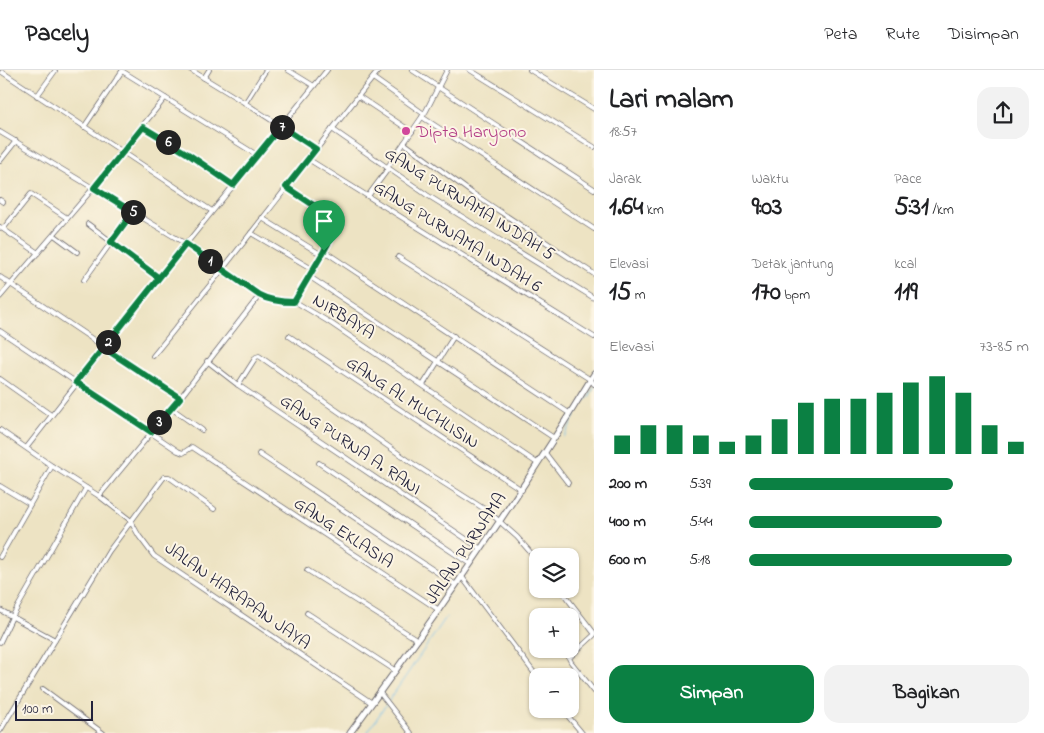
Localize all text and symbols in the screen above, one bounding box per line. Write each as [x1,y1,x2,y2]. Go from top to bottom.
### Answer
text: Pacely [25,17,89,52]
text: Peta [824,22,857,48]
text: Rute [885,22,920,48]
text: Disimpan [948,22,1019,48]
text: Lari malam [609,80,734,121]
button: share [977,87,1029,139]
pin: 7 [270,114,294,140]
text: 7 [280,117,285,138]
place label: Dipta Haryono [415,120,526,146]
text: 18:57 [609,120,637,144]
marker: Dipta Haryono [400,125,412,137]
pin: 6 [156,130,180,154]
text: 6 [165,132,172,153]
street label: GANG PURNAMA INDAH 5 [379,142,559,268]
text: Jarak [609,169,641,190]
text: Waktu [752,169,789,190]
text: Pace [894,169,922,190]
street label: GANG PURNAMA INDAH 6 [368,175,546,300]
text: 1.64 [609,190,643,226]
text: 9:03 [752,190,782,226]
text: 5:31 [894,190,929,226]
pin: 5 [120,200,146,224]
pin [303,200,345,251]
text: km [643,200,664,221]
text: /km [929,200,954,221]
text: 5 [129,202,138,223]
icon: arrive [310,207,338,235]
pin: 1 [198,248,222,274]
text: 1 [208,251,213,272]
text: Elevasi [609,254,649,275]
text: Detak jantung [752,254,833,275]
text: kcal [894,254,917,275]
text: 15 [609,275,631,311]
text: 170 [752,275,781,311]
text: 119 [894,275,918,311]
text: m [631,285,646,306]
text: bpm [781,285,810,306]
street label: NIRBAYA [307,288,379,347]
pin: 2 [96,330,120,354]
text: 2 [105,332,112,353]
text: Elevasi [609,335,654,359]
text: 73–85 m [980,335,1029,359]
street label: GANG AL MUCHLISIN [340,351,484,457]
street label: GANG PURNA A. RANI [274,389,426,503]
pin: 3 [146,410,172,434]
text: 3 [157,412,162,433]
text: 200 m [609,472,647,496]
text: 5:39 [689,472,711,496]
street label: JALAN PURNAMA [419,488,514,610]
street label: GANG EKLASIA [288,492,398,576]
text: 400 m [609,510,646,534]
text: 5:44 [689,510,713,534]
street label: JALAN HARAPAN JAYA [158,536,315,657]
map controls [529,548,579,718]
button: layers [529,548,579,598]
text: 600 m [609,548,646,572]
text: 5:18 [689,548,711,572]
button: + [529,608,579,658]
button: Simpan [609,665,814,723]
button: Bagikan [824,665,1029,723]
button: − [529,668,579,718]
scale bar [15,698,92,721]
text: 100 m [22,699,53,720]

